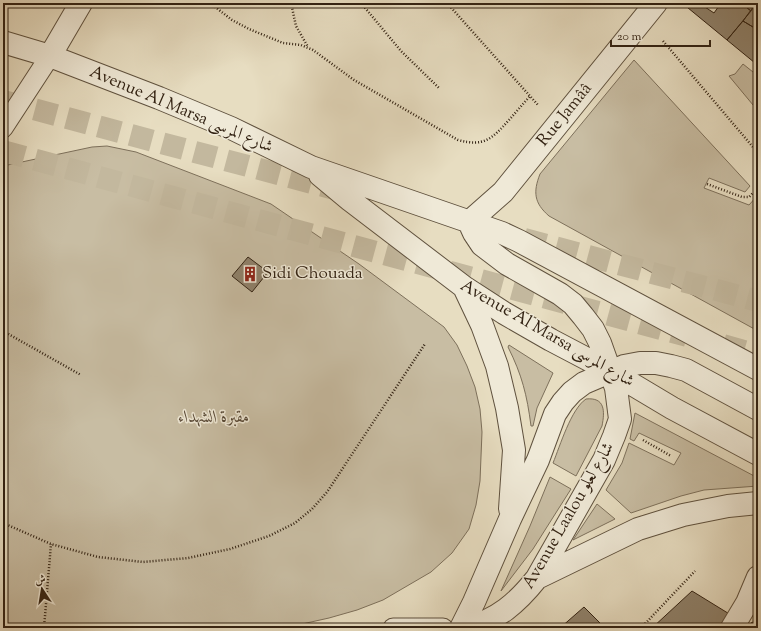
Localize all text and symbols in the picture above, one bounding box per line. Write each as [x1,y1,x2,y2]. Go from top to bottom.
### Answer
scale bar [611,22,710,48]
text: 20 m [617,28,642,46]
street label: Avenue Al Marsa شارع المرسى [86,60,276,160]
street label: Rue Jamââ [532,78,598,152]
place label: Sidi Chouada [262,262,363,286]
building icon: Sidi Chouada [241,265,259,283]
street label: Avenue Al Marsa شارع المرسى [456,274,638,394]
park label: مقبرة الشهداء [178,406,250,430]
street label: Avenue Laalou شارع لعلو [517,438,621,594]
north arrow [22,569,62,609]
text: ش [33,571,47,589]

